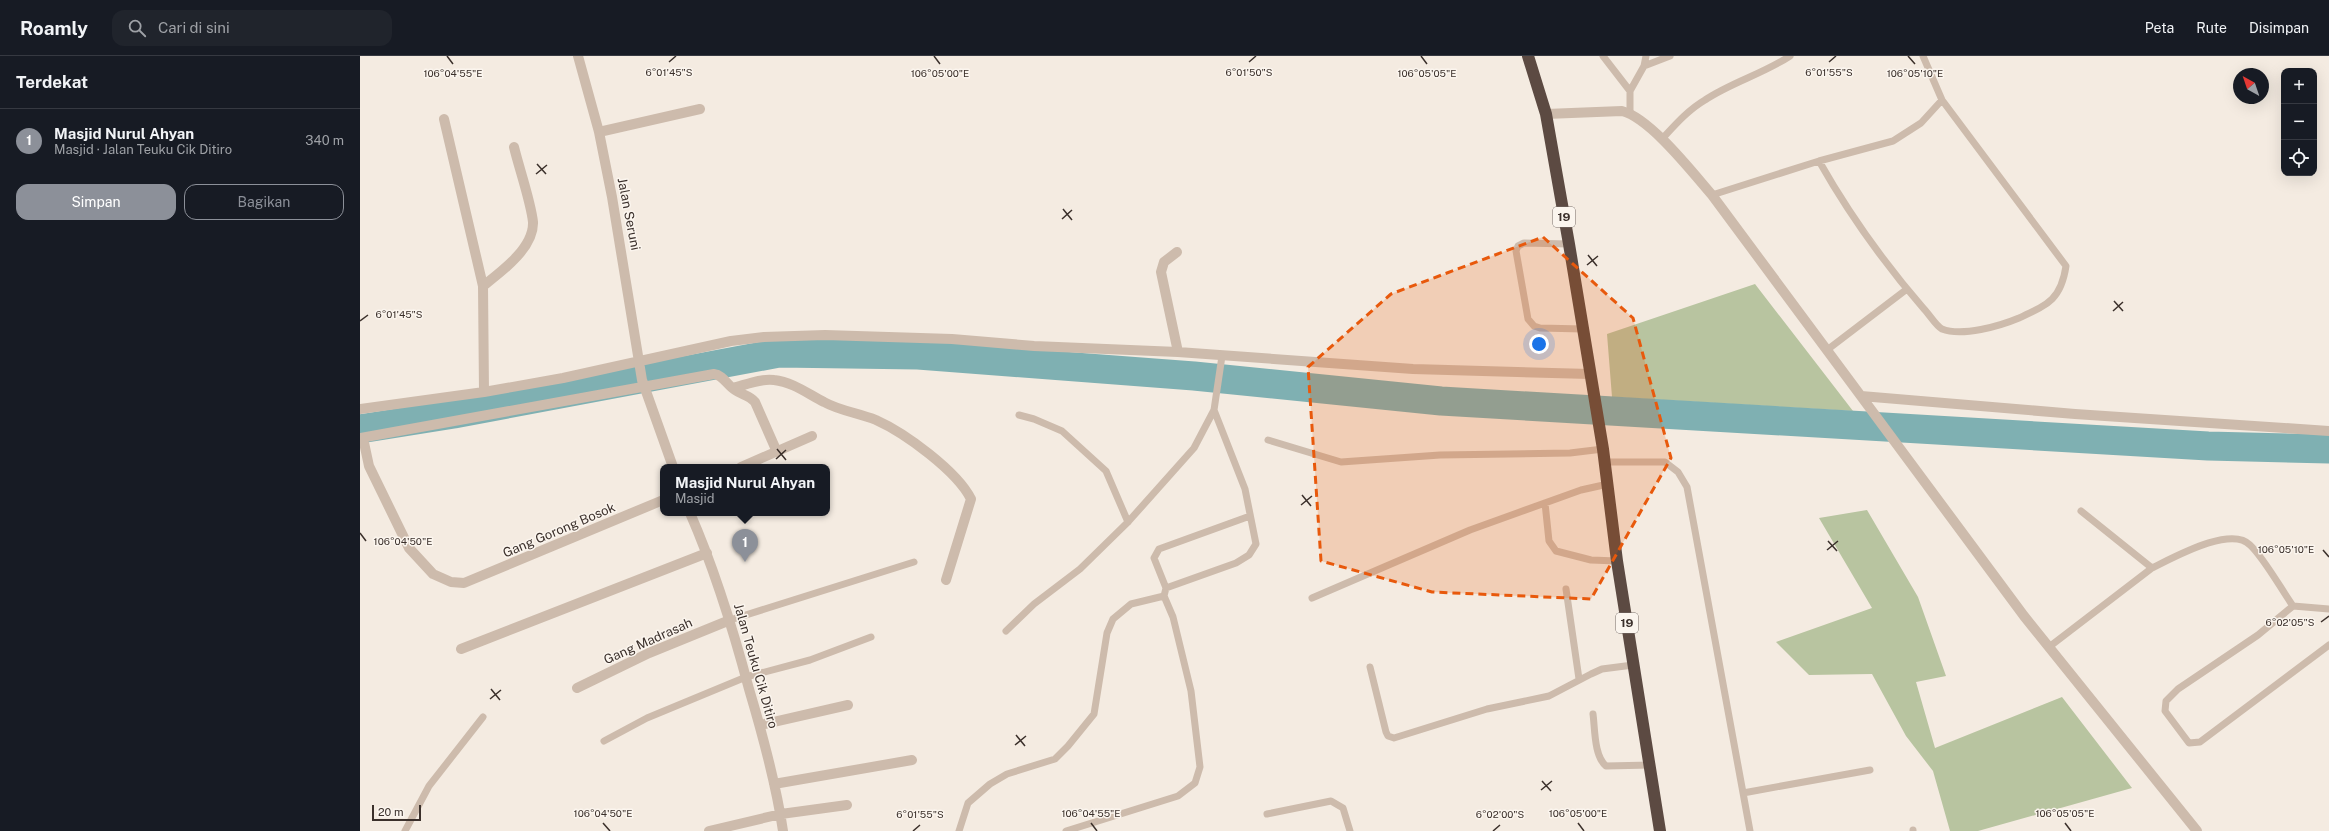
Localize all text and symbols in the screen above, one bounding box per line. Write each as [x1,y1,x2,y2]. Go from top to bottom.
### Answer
search box [112,10,392,46]
text: Roamly [20,17,88,39]
icon: search [126,17,148,39]
text: Cari di sini [158,19,230,36]
text: Peta [2145,20,2174,36]
text: Rute [2196,20,2227,36]
text: Disimpan [2249,20,2309,36]
text: 6°01'45"S [645,66,693,78]
text: 6°01'50"S [1225,66,1273,78]
text: 6°01'55"S [1805,66,1853,78]
text: 106°04'55"E [423,67,483,79]
text: 106°05'00"E [911,67,969,79]
text: 106°05'05"E [1398,67,1456,79]
text: 106°05'10"E [1887,67,1943,79]
north arrow [2233,68,2269,104]
map controls [2281,68,2317,176]
button: + [2281,68,2317,104]
text: Terdekat [16,72,88,92]
button: − [2281,104,2317,140]
text: Masjid Nurul Ahyan [54,125,194,142]
text: 1 [26,133,32,148]
text: 340 m [305,133,344,148]
button: locate [2281,140,2317,176]
text: Masjid · Jalan Teuku Cik Ditiro [54,142,232,157]
street label: Jalan Seruni [615,177,643,251]
button: Simpan [16,184,176,220]
button: Bagikan [184,184,344,220]
road number: 19 [1553,207,1575,227]
text: 6°01'45"S [375,308,423,320]
your location [1529,334,1549,354]
popup [660,464,830,516]
text: Masjid Nurul Ahyan [675,474,815,491]
text: Masjid [675,491,715,506]
street label: Gang Gorong Bosok [501,500,617,560]
pin: 1 [732,529,758,562]
text: 106°04'50"E [374,535,432,547]
text: 106°05'10"E [2258,543,2314,555]
street label: Jalan Teuku Cik Ditiro [731,602,781,730]
road number: 19 [1616,613,1638,633]
street label: Gang Madrasah [601,615,695,667]
text: 6°02'05"S [2266,616,2315,628]
scale bar [372,803,421,822]
text: 20 m [378,806,403,818]
text: 106°04'50"E [574,807,632,819]
text: 106°04'55"E [1061,807,1121,819]
text: 106°05'00"E [1549,807,1607,819]
text: 106°05'05"E [2036,807,2094,819]
text: 6°01'55"S [896,808,944,820]
text: 6°02'00"S [1476,808,1525,820]

